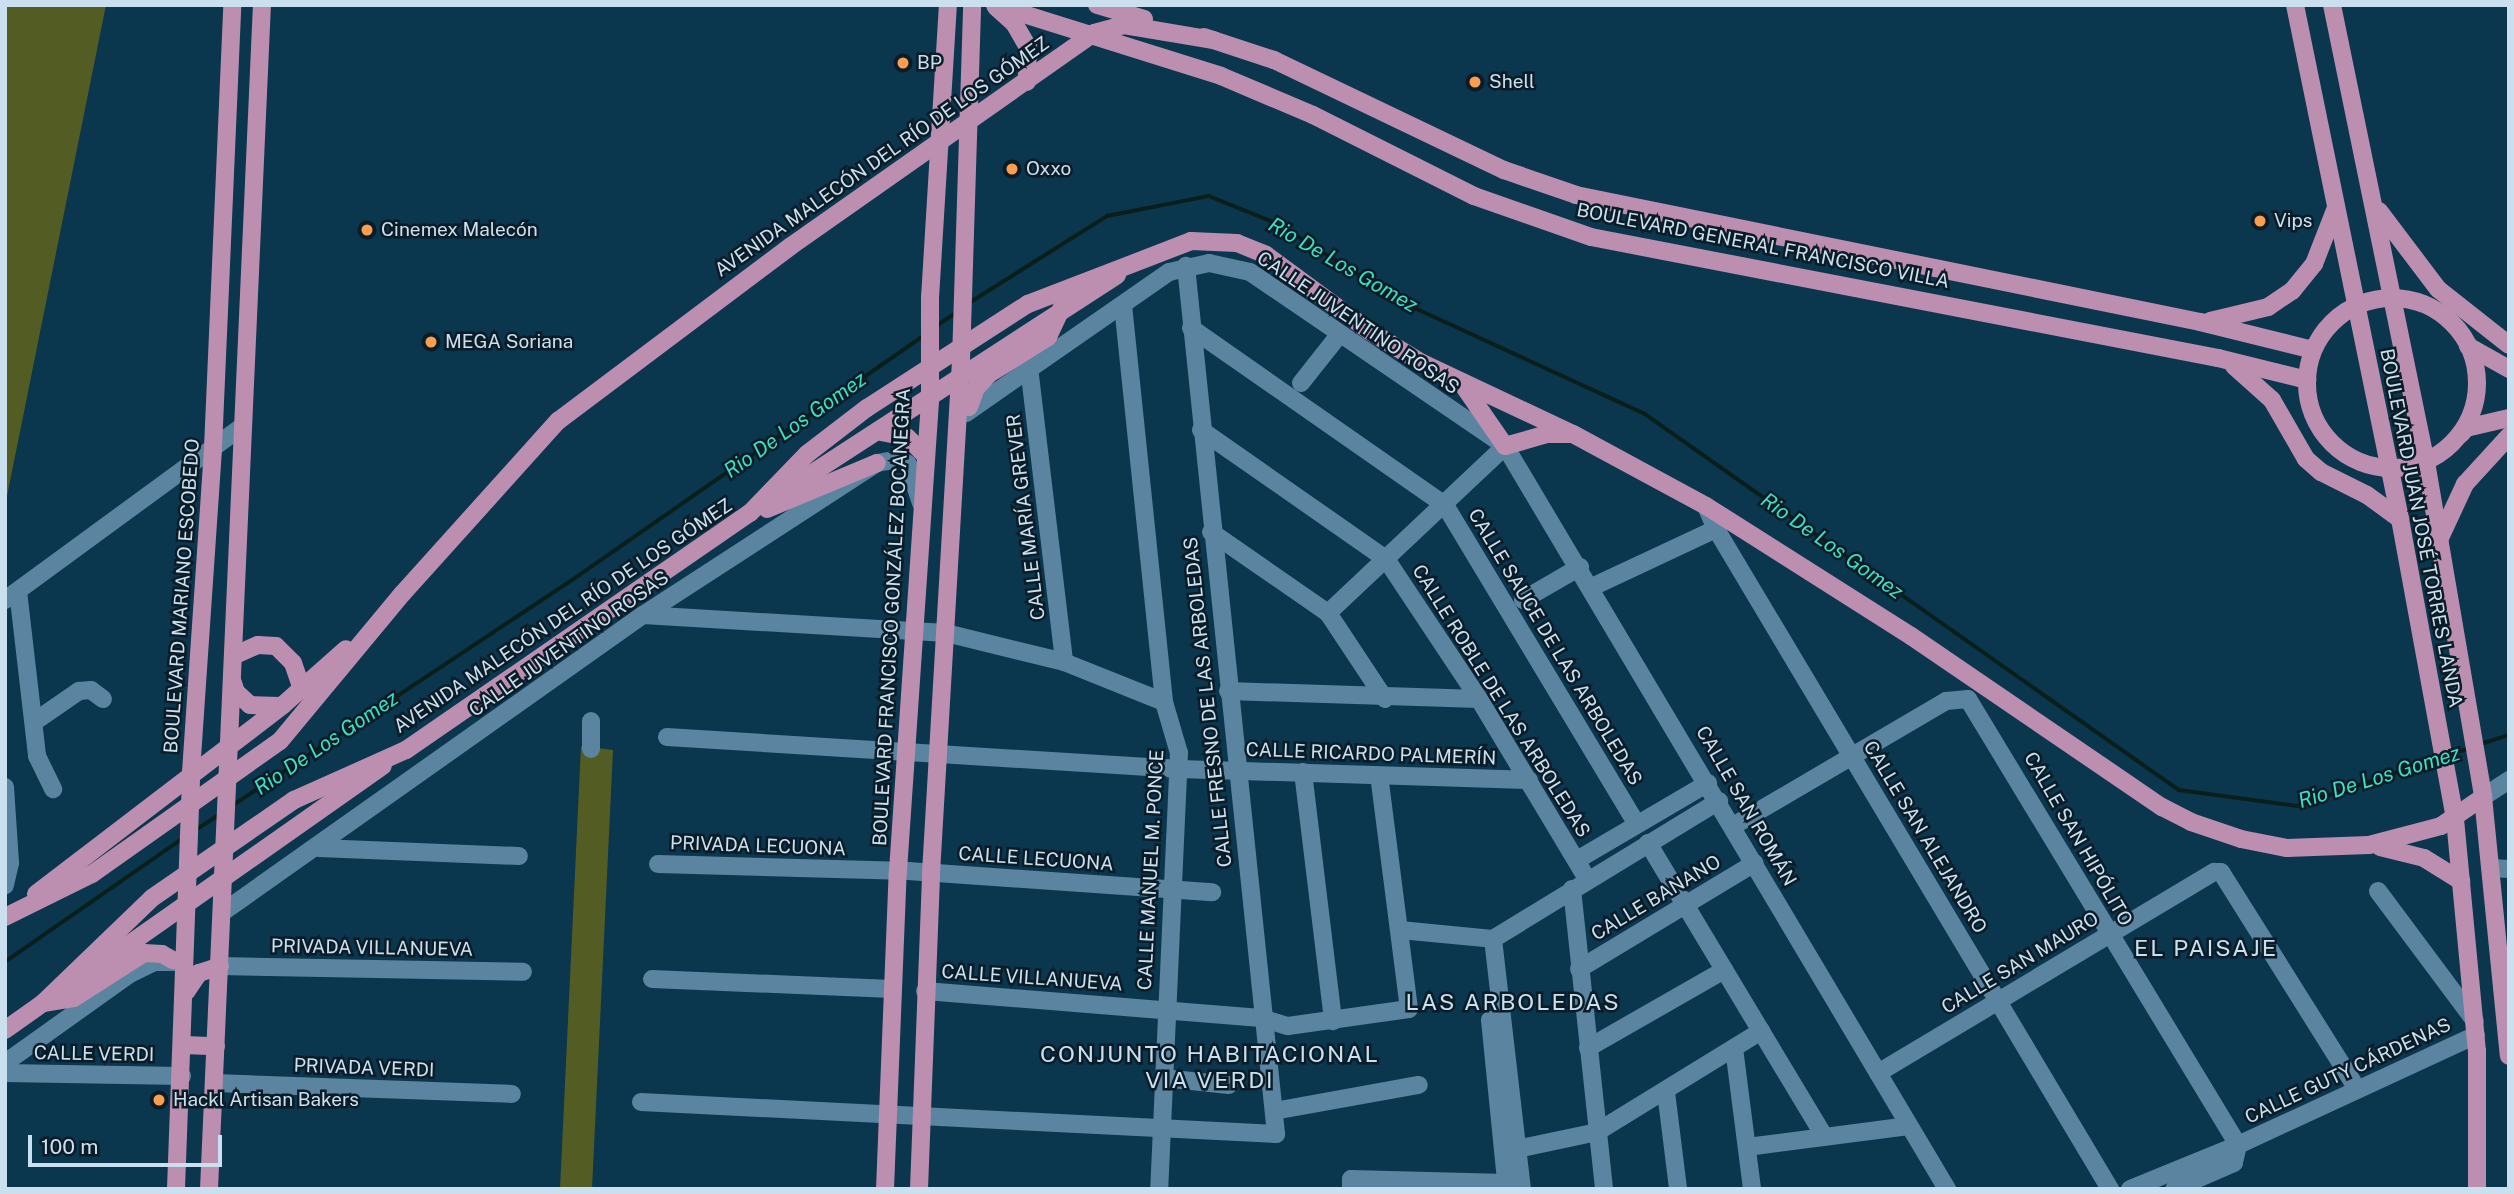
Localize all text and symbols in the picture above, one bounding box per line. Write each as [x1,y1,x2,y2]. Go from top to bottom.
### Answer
street label: AVENIDA MALECÓN DEL RÍO DE LOS GÓMEZ [710,32,1054,282]
place label: BP [917,52,942,74]
marker: BP [895,55,911,71]
place label: Shell [1489,71,1535,93]
marker: Shell [1467,74,1483,90]
place label: Oxxo [1026,158,1071,180]
marker: Oxxo [1004,161,1020,177]
street label: BOULEVARD GENERAL FRANCISCO VILLA [1574,199,1952,293]
place label: Vips [2274,210,2312,232]
water label: Rio De Los Gomez [1264,212,1422,318]
marker: Vips [2252,213,2268,229]
place label: Cinemex Malecón [381,219,538,241]
marker: Cinemex Malecón [359,222,375,238]
street label: CALLE JUVENTINO ROSAS [1253,247,1463,399]
place label: MEGA Soriana [445,331,573,353]
marker: MEGA Soriana [423,334,439,350]
street label: BOULEVARD JUAN JOSÉ TORRES LANDA [2375,347,2467,709]
water label: Rio De Los Gomez [719,366,871,484]
street label: BOULEVARD FRANCISCO GONZÁLEZ BOCANEGRA [869,387,915,847]
street label: CALLE MARÍA GREVER [1002,413,1050,621]
street label: BOULEVARD MARIANO ESCOBEDO [160,438,204,754]
water label: Rio De Los Gomez [1756,487,1908,605]
street label: AVENIDA MALECÓN DEL RÍO DE LOS GÓMEZ [390,494,736,738]
street label: CALLE SAUCE DE LAS ARBOLEDAS [1463,505,1647,789]
street label: CALLE FRESNO DE LAS ARBOLEDAS [1179,536,1237,868]
street label: CALLE ROBLE DE LAS ARBOLEDAS [1407,560,1595,842]
street label: CALLE JUVENTINO ROSAS [465,566,673,722]
water label: Rio De Los Gomez [249,685,403,801]
street label: CALLE SAN ROMÁN [1691,722,1801,890]
street label: CALLE SAN ALEJANDRO [1858,737,1992,937]
street label: CALLE RICARDO PALMERÍN [1245,738,1497,770]
water label: Rio De Los Gomez [2295,740,2463,814]
street label: CALLE SAN HIPÓLITO [2019,748,2137,930]
street label: CALLE MANUEL M. PONCE [1133,749,1169,991]
street label: PRIVADA LECUONA [670,832,846,860]
street label: CALLE LECUONA [958,842,1114,876]
street label: CALLE BANANO [1587,850,1725,946]
street label: CALLE SAN MAURO [1937,907,2103,1019]
district label: EL PAISAJE [2135,934,2277,962]
street label: PRIVADA VILLANUEVA [271,935,473,961]
street label: CALLE VILLANUEVA [940,960,1124,996]
district label: LAS ARBOLEDAS [1407,988,1619,1016]
street label: CALLE GUTY CÁRDENAS [2241,1013,2455,1129]
district label: CONJUNTO HABITACIONAL VIA VERDI [1043,1040,1377,1094]
street label: CALLE VERDI [33,1042,155,1066]
street label: PRIVADA VERDI [293,1054,435,1082]
place label: Hackl Artisan Bakers [173,1089,359,1111]
marker: Hackl Artisan Bakers [151,1092,167,1108]
scale bar [32,1120,226,1164]
text: 100 m [41,1134,98,1159]

